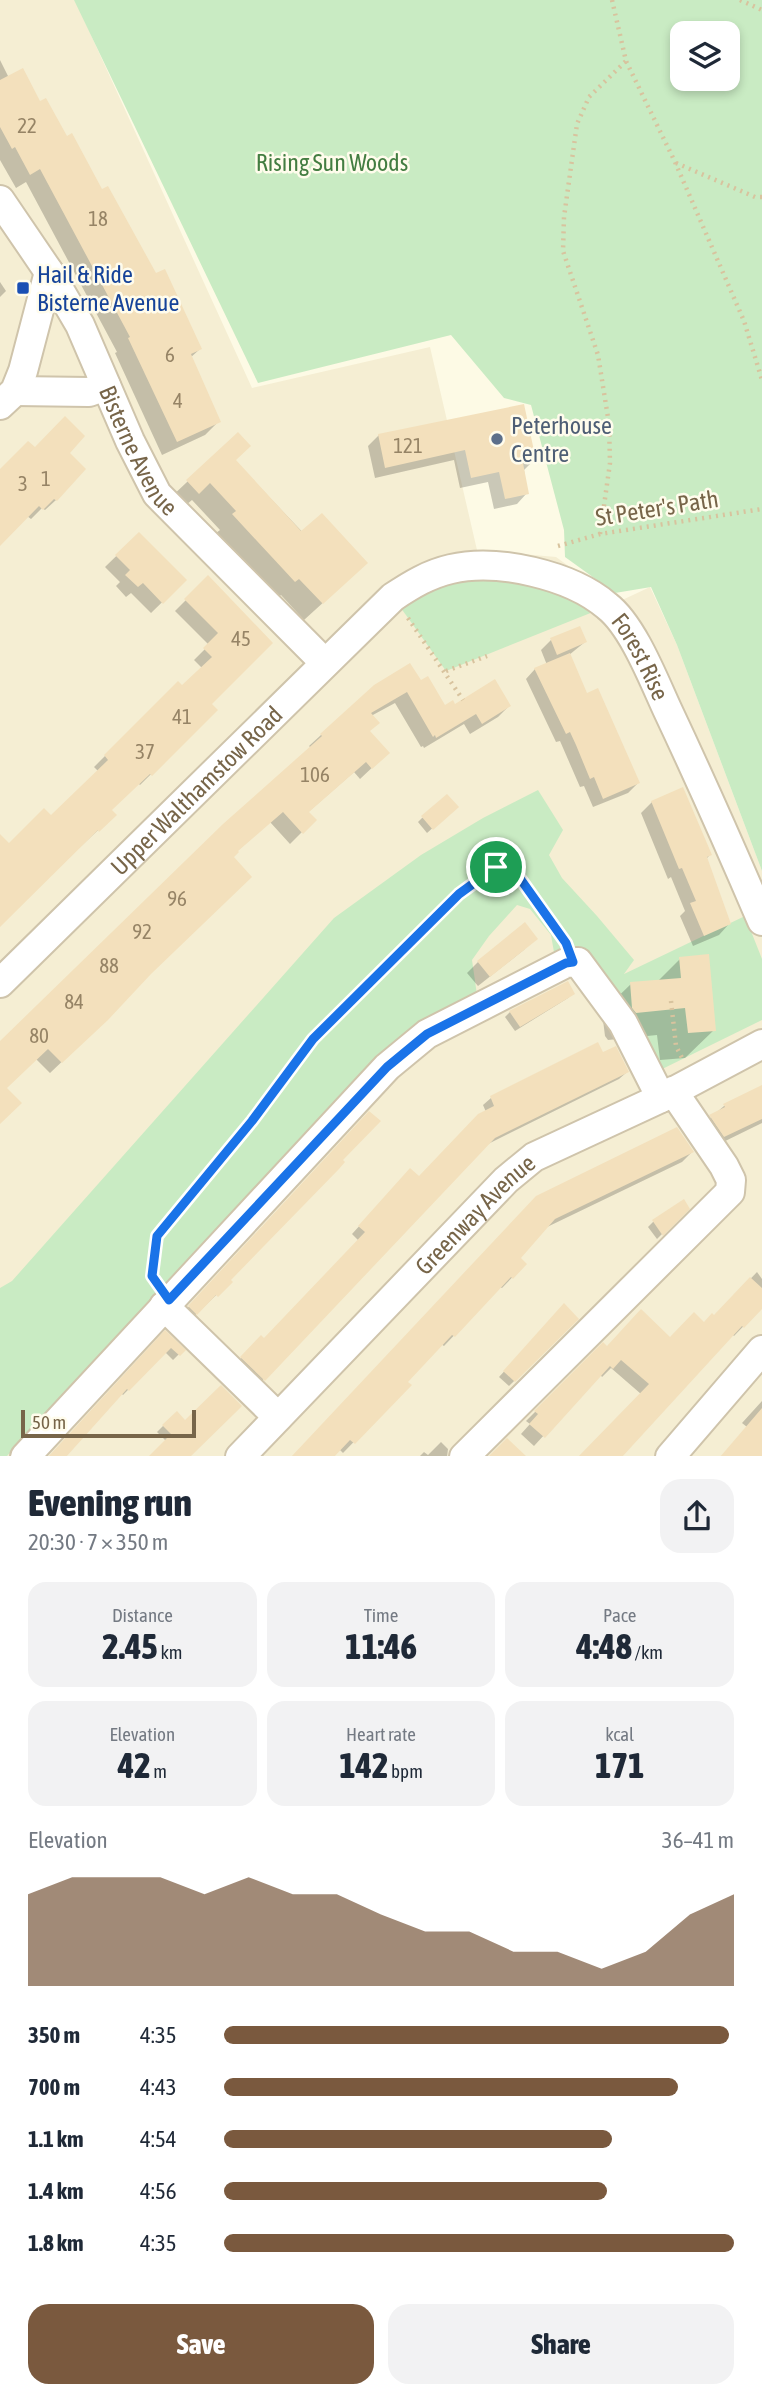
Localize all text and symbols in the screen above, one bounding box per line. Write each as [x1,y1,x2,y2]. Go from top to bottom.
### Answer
map controls [670,21,740,91]
button: layers [670,21,740,91]
house number: 22 [17,113,37,137]
park label: Rising Sun Woods [256,149,408,176]
house number: 18 [88,206,108,230]
place label: Hail & Ride Bisterne Avenue [37,261,179,316]
marker: Hail & Ride Bisterne Avenue [15,280,31,296]
house number: 6 [165,342,175,366]
street label: Bisterne Avenue [94,381,183,520]
house number: 4 [173,388,183,412]
place label: Peterhouse Centre [511,412,612,467]
marker: Peterhouse Centre [489,431,505,447]
house number: 121 [393,433,423,457]
house number: 1 [41,466,51,490]
house number: 3 [18,471,28,495]
street label: St Peter's Path [594,485,720,531]
street label: Forest Rise [607,607,675,704]
house number: 45 [231,626,251,650]
street label: Upper Walthamstow Road [105,700,287,880]
house number: 41 [172,704,192,728]
house number: 37 [135,739,155,763]
house number: 106 [300,762,330,786]
pin [466,837,526,897]
icon: arrive [477,848,515,886]
house number: 96 [167,886,187,910]
house number: 92 [132,919,152,943]
house number: 88 [99,953,119,977]
house number: 84 [64,989,84,1013]
house number: 80 [29,1023,49,1047]
street label: Greenway Avenue [410,1149,540,1280]
scale bar [21,1408,196,1439]
text: 50 m [32,1411,66,1433]
button: share [660,1479,734,1553]
text: Evening run [28,1481,192,1524]
text: 20:30 · 7 × 350 m [28,1529,168,1555]
text: Distance [112,1604,173,1626]
text: Time [364,1604,398,1626]
text: Pace [603,1604,636,1626]
text: 2.45 [102,1626,158,1666]
text: 11:46 [345,1626,417,1666]
text: 4:48 [576,1626,632,1666]
text: km [158,1641,182,1663]
text: /km [632,1641,663,1663]
text: Elevation [109,1723,175,1745]
text: Heart rate [346,1723,416,1745]
text: kcal [605,1723,634,1745]
text: 42 [118,1745,151,1785]
text: 142 [339,1745,389,1785]
text: 171 [595,1745,644,1785]
text: m [151,1760,167,1782]
text: bpm [389,1760,423,1782]
text: Elevation [28,1827,108,1853]
text: 36–41 m [662,1827,734,1853]
text: 350 m [28,2022,80,2048]
text: 4:35 [140,2022,177,2048]
text: 700 m [28,2074,80,2100]
text: 4:43 [140,2074,177,2100]
text: 1.1 km [28,2126,84,2152]
text: 4:54 [140,2126,177,2152]
text: 1.4 km [28,2178,84,2204]
text: 4:56 [140,2178,177,2204]
text: 1.8 km [28,2230,84,2256]
text: 4:35 [140,2230,177,2256]
button: Save [28,2304,374,2384]
button: Share [388,2304,734,2384]

